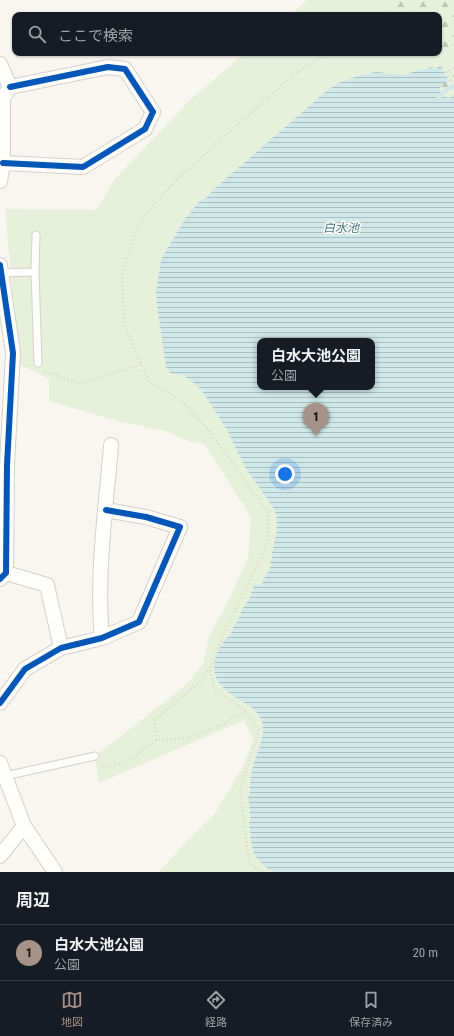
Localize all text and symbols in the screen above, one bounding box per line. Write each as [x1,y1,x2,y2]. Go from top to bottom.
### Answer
search box [12,12,442,56]
icon: search [26,23,48,45]
text: ここで検索 [58,27,133,45]
water label: 白水池 [323,221,360,235]
popup [257,338,375,390]
text: 白水大池公園 [271,347,361,365]
text: 公園 [271,368,297,383]
pin: 1 [303,403,329,436]
your location [275,464,295,484]
text: 周辺 [16,890,50,910]
text: 白水大池公園 [54,936,144,954]
text: 1 [26,945,32,960]
text: 20 m [412,945,438,960]
text: 公園 [54,957,80,972]
tab: 地図 [61,989,83,1029]
tab: 経路 [205,989,227,1029]
tab: 保存済み [349,989,393,1029]

